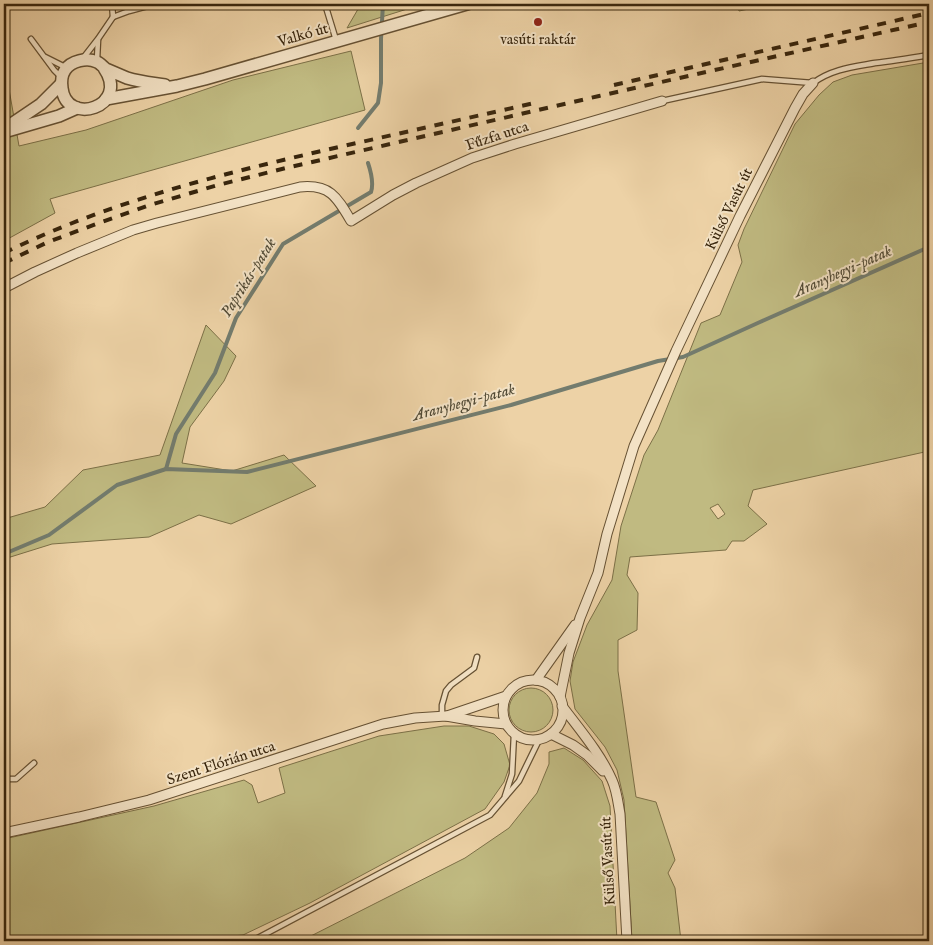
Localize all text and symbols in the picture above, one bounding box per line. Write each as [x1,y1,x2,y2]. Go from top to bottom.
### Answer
marker: vasúti raktár [532,16,544,28]
street label: Valkó út [275,19,330,52]
place label: vasúti raktár [500,30,576,49]
street label: Fűzfa utca [463,117,531,155]
street label: Külső Vasút út [701,165,757,253]
water label: Paprikás-patak [217,234,282,321]
water label: Aranyhegyi-patak [789,241,896,303]
water label: Aranyhegyi-patak [409,380,518,427]
street label: Szent Flórián utca [165,736,278,789]
street label: Külső Vasút út [596,816,620,906]

